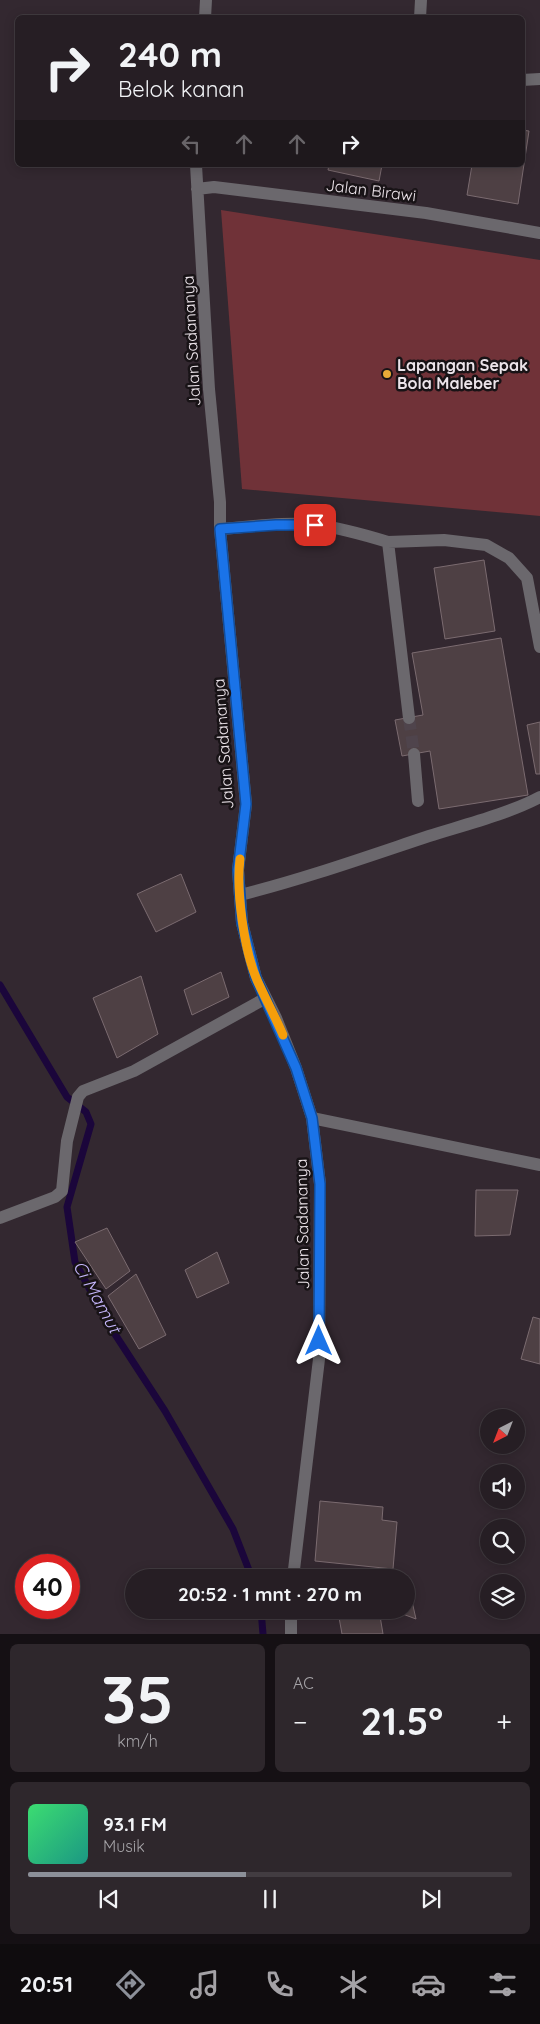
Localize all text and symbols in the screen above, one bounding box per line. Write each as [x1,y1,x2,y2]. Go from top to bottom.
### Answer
text: 240 m [118,32,222,76]
icon: right [35,35,100,100]
text: Belok kanan [118,75,244,103]
icon: left [177,130,205,158]
icon: ahead [230,130,258,158]
icon: ahead [283,130,311,158]
icon: right [336,130,364,158]
street label: Jalan Birawi [325,175,417,205]
street label: Jalan Sadananya [178,275,204,407]
place label: Lapangan Sepak Bola Maleber [397,355,528,393]
marker: Lapangan Sepak Bola Maleber [381,368,393,380]
pin [294,504,336,546]
icon: arrive [301,511,329,539]
street label: Jalan Sadananya [208,678,238,810]
street label: Jalan Sadananya [291,1158,313,1290]
water label: Ci Mamut [68,1257,128,1339]
position arrow [292,1314,344,1366]
north arrow [480,1409,525,1454]
map controls [480,1409,525,1619]
button: sound [480,1464,525,1509]
button: search [480,1519,525,1564]
speed limit sign: 40 [15,1554,80,1619]
button: layers [480,1574,525,1619]
text: 20:52 · 1 mnt · 270 m [178,1582,362,1606]
text: 35 [101,1658,174,1739]
text: AC [293,1673,314,1693]
text: 21.5° [361,1697,443,1745]
text: − [293,1704,308,1739]
text: + [496,1704,512,1739]
text: km/h [117,1731,158,1751]
text: 93.1 FM [103,1812,167,1836]
text: Musik [103,1836,145,1856]
icon: previous [95,1885,123,1913]
icon: pause [256,1885,284,1913]
icon: next [417,1885,445,1913]
icon: directions [113,1967,148,2002]
icon: music [187,1967,222,2002]
icon: phone [262,1967,297,2002]
icon: climate [336,1967,371,2002]
icon: car [411,1967,446,2002]
icon: filters [485,1967,520,2002]
text: 20:51 [20,1970,73,1998]

